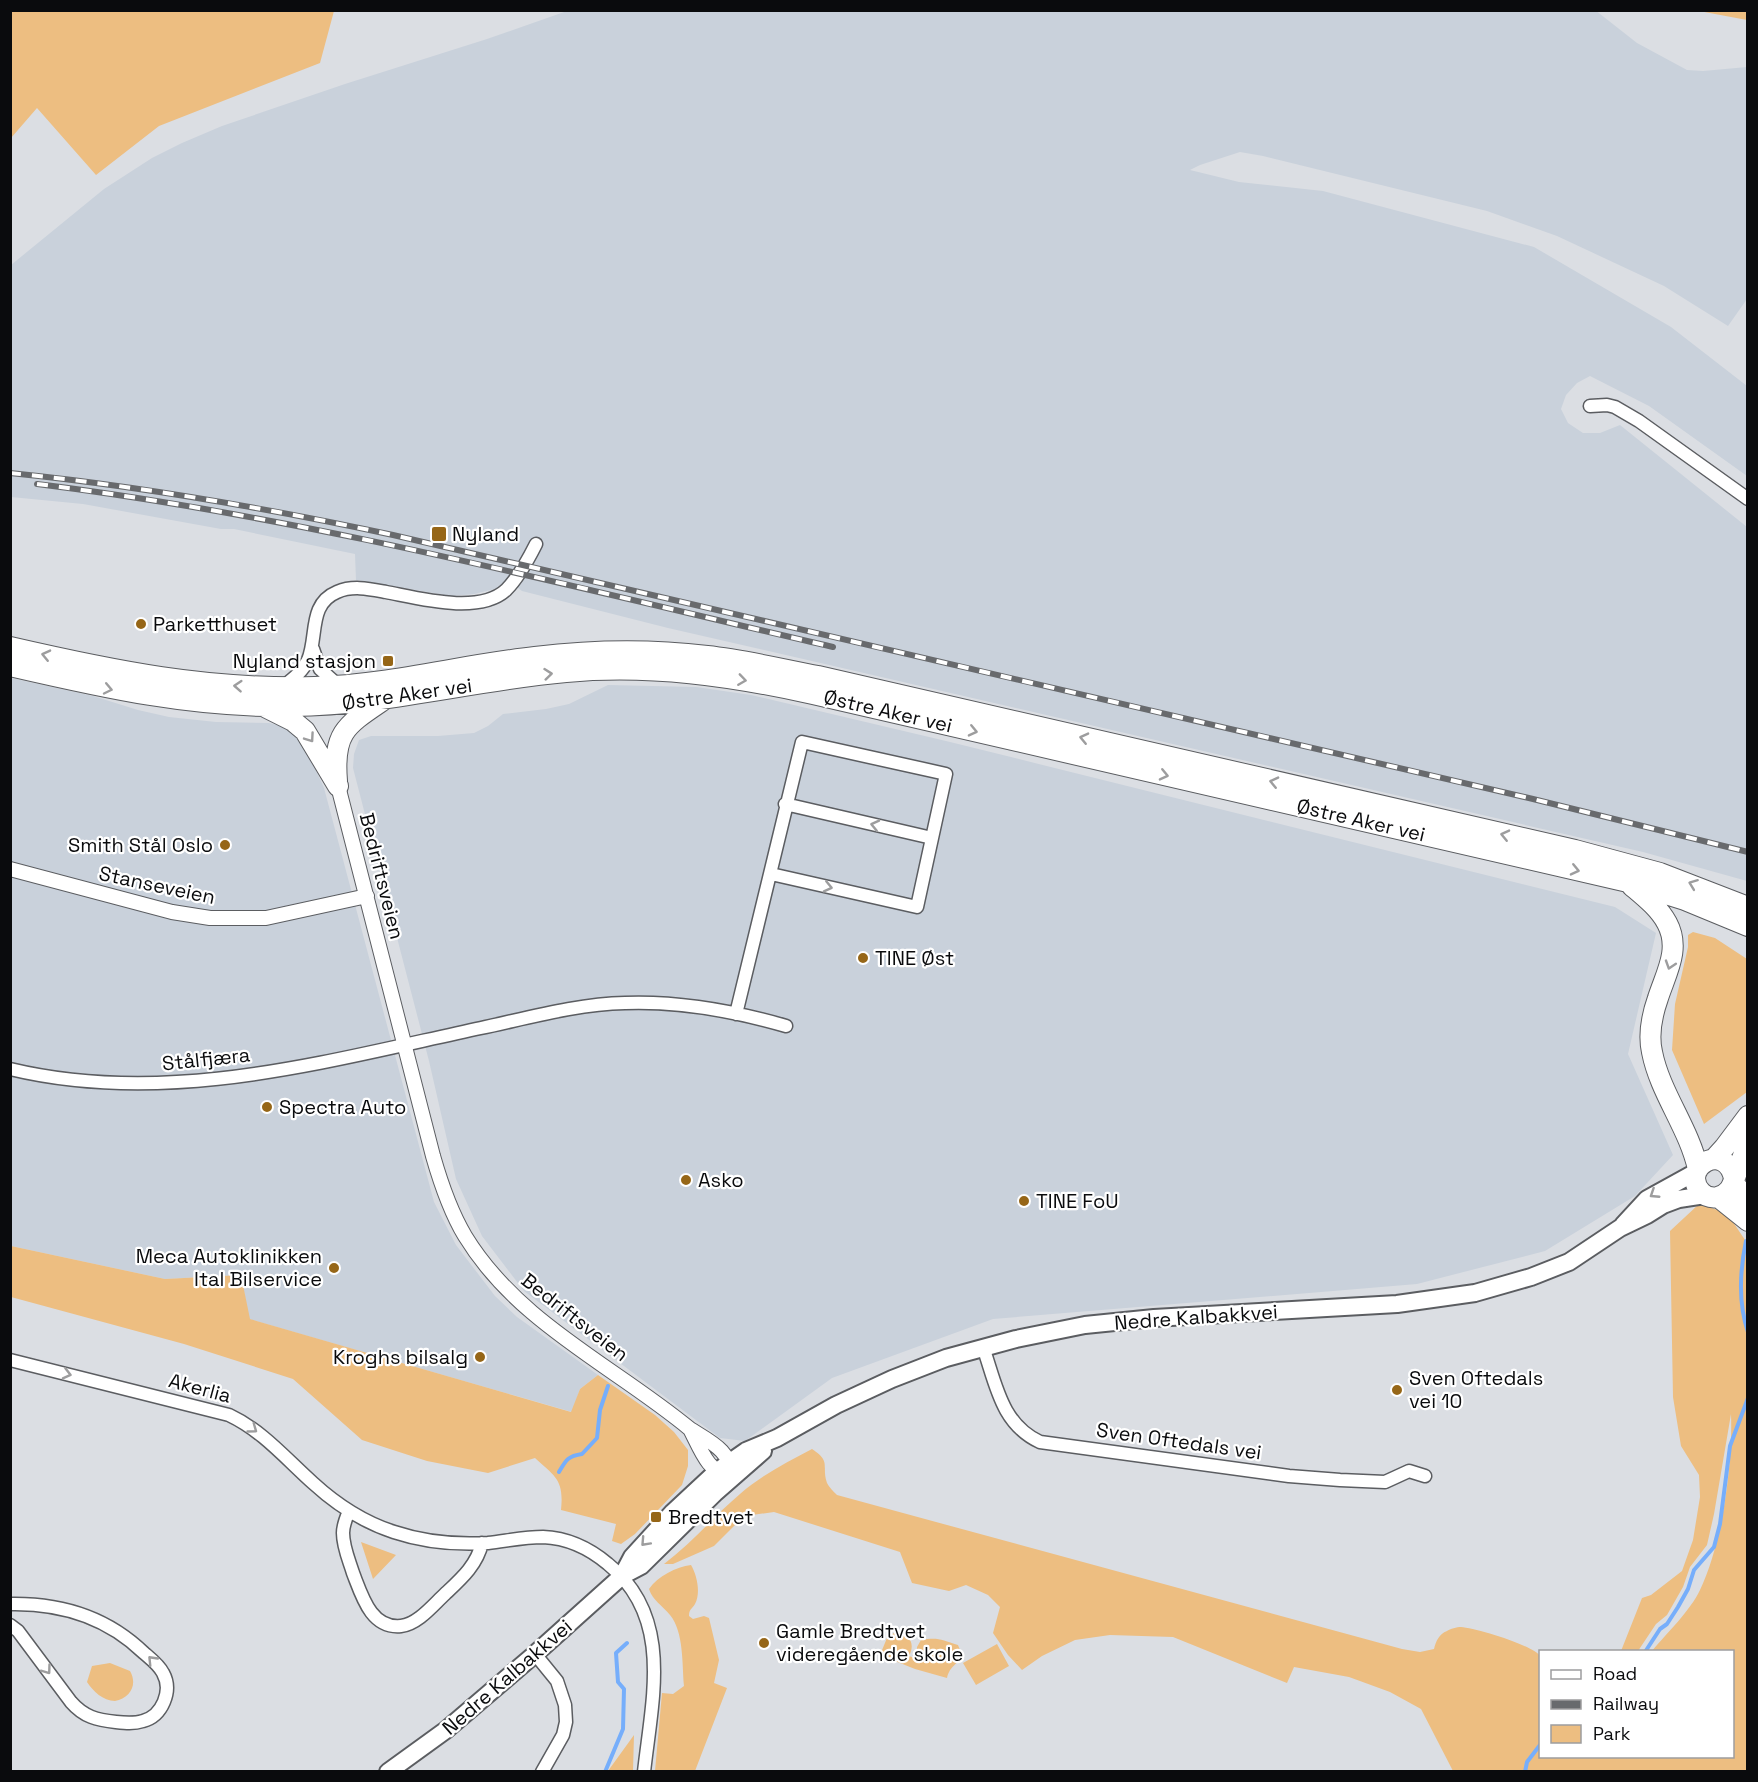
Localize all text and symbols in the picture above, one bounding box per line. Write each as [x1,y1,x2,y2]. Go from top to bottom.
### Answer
place label: Nyland [452,521,519,547]
marker: Nyland [430,525,448,543]
place label: Parketthuset [153,611,277,637]
marker: Parketthuset [134,617,148,631]
place label: Nyland stasjon [233,648,376,674]
one-way arrow [41,650,51,663]
marker: Nyland stasjon [381,654,395,668]
one-way arrow [543,668,552,681]
street label: Østre Aker vei [340,672,474,716]
one-way arrow [738,673,747,685]
one-way arrow [234,680,243,693]
one-way arrow [103,682,113,695]
street label: Østre Aker vei [821,684,955,738]
one-way arrow [968,724,978,737]
one-way arrow [302,732,313,743]
one-way arrow [1079,732,1089,745]
one-way arrow [1158,767,1168,780]
one-way arrow [1269,776,1279,789]
street label: Østre Aker vei [1294,793,1428,847]
street label: Bedriftsveien [354,810,410,942]
one-way arrow [870,819,880,832]
one-way arrow [1500,829,1510,842]
place label: Smith Stål Oslo [68,832,213,858]
marker: Smith Stål Oslo [218,838,232,852]
street label: Stanseveien [96,860,218,910]
one-way arrow [1570,862,1580,875]
one-way arrow [823,879,833,892]
one-way arrow [1689,879,1699,892]
place label: TINE Øst [875,945,954,971]
marker: TINE Øst [856,951,870,965]
one-way arrow [1664,959,1677,970]
street label: Stålfjæra [161,1041,251,1077]
place label: Spectra Auto [279,1094,406,1120]
marker: Spectra Auto [260,1100,274,1114]
place label: Asko [698,1167,744,1193]
marker: Asko [679,1173,693,1187]
one-way arrow [1650,1187,1661,1198]
place label: TINE FoU [1036,1188,1119,1214]
marker: TINE FoU [1017,1194,1031,1208]
place label: Meca Autoklinikken Ital Bilservice [136,1243,322,1292]
marker: Meca Autoklinikken Ital Bilservice [327,1261,341,1275]
street label: Bedriftsveien [516,1267,634,1367]
street label: Nedre Kalbakkvei [1113,1298,1279,1336]
place label: Kroghs bilsalg [333,1344,468,1370]
marker: Kroghs bilsalg [473,1350,487,1364]
place label: Sven Oftedals vei 10 [1409,1365,1543,1414]
one-way arrow [62,1366,72,1379]
street label: Akerlia [166,1367,234,1409]
marker: Sven Oftedals vei 10 [1390,1383,1404,1397]
street label: Sven Oftedals vei [1095,1417,1263,1465]
one-way arrow [247,1422,258,1433]
place label: Bredtvet [668,1504,753,1530]
marker: Bredtvet [649,1510,663,1524]
one-way arrow [641,1535,652,1546]
street label: Nedre Kalbakkvei [437,1613,577,1741]
place label: Gamle Bredtvet videregående skole [776,1618,963,1667]
marker: Gamle Bredtvet videregående skole [757,1636,771,1650]
legend [1539,1650,1734,1758]
one-way arrow [148,1657,159,1668]
text: Road [1593,1662,1637,1685]
one-way arrow [40,1663,51,1674]
text: Railway [1593,1692,1659,1715]
text: Park [1593,1722,1631,1745]

